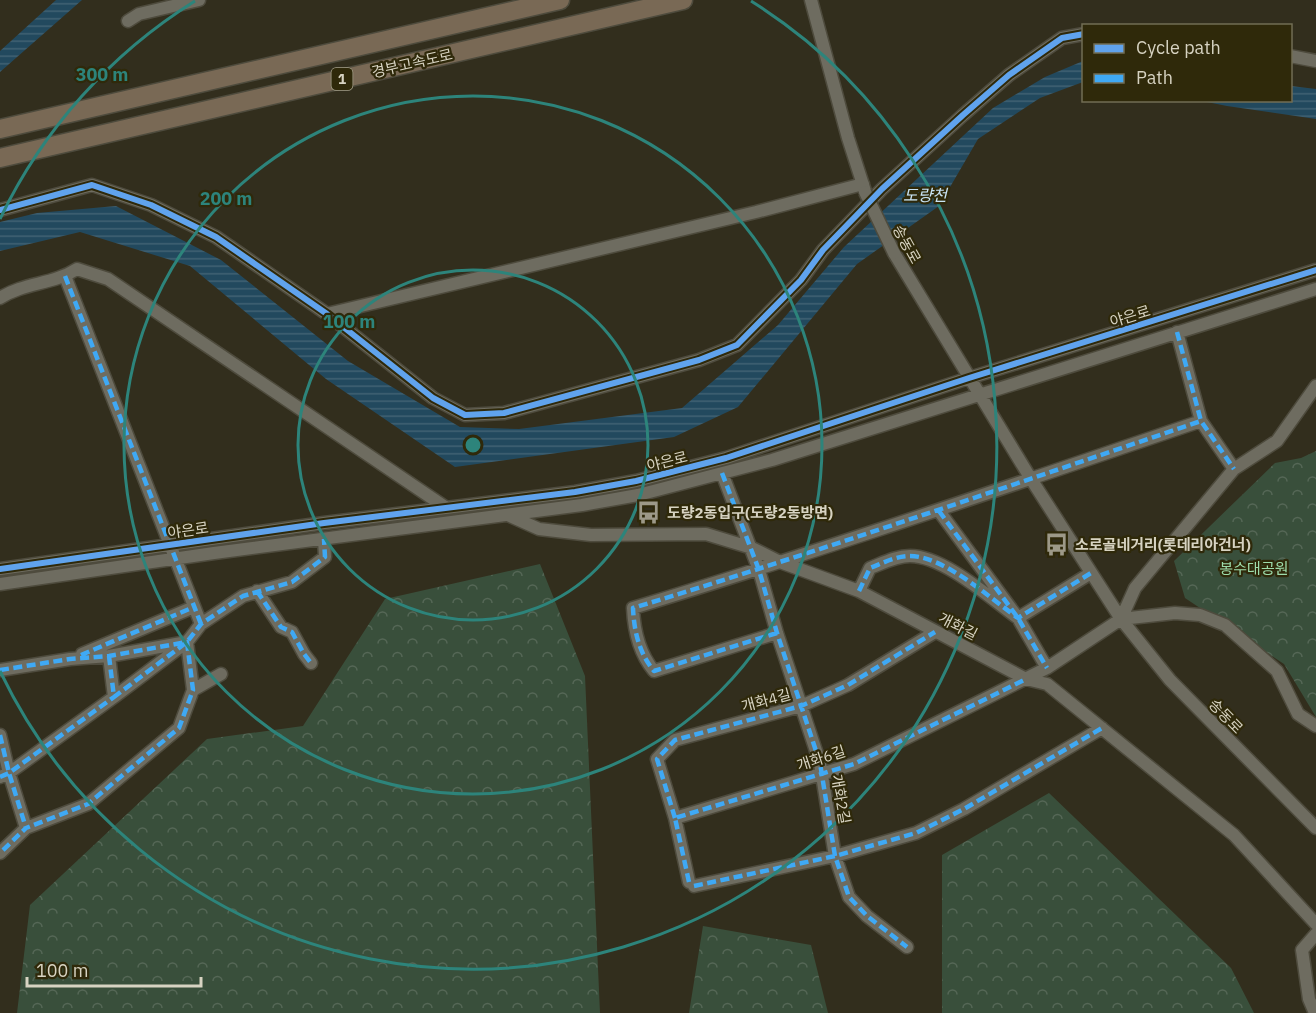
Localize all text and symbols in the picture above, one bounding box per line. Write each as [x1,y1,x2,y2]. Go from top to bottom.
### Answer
legend [1082,24,1292,102]
text: Cycle path [1136,36,1221,59]
street label: 경부고속도로 [370,44,454,82]
text: 300 m [76,63,128,86]
text: Path [1136,66,1173,89]
road number: 1 [332,68,352,90]
water label: 도량천 [903,185,949,205]
text: 200 m [200,187,252,210]
street label: 송동로 [889,221,925,267]
street label: 야은로 [1107,301,1153,331]
text: 100 m [323,310,375,333]
centre of rings [463,435,483,455]
street label: 야은로 [645,447,689,475]
bus stop icon: 도량2동입구(도량2동방면) [636,499,662,525]
place label: 도량2동입구(도량2동방면) [667,503,833,522]
street label: 야은로 [166,518,210,542]
bus stop icon: 소로골네거리(롯데리아건너) [1044,531,1070,557]
place label: 소로골네거리(롯데리아건너) [1075,535,1251,554]
park label: 봉수대공원 [1219,559,1289,578]
street label: 개화길 [935,608,981,644]
street label: 개화4길 [739,684,793,716]
street label: 송동로 [1205,695,1247,737]
street label: 개화6길 [794,741,848,775]
street label: 개화2길 [827,773,855,825]
scale bar [27,950,201,988]
text: 100 m [36,959,88,982]

